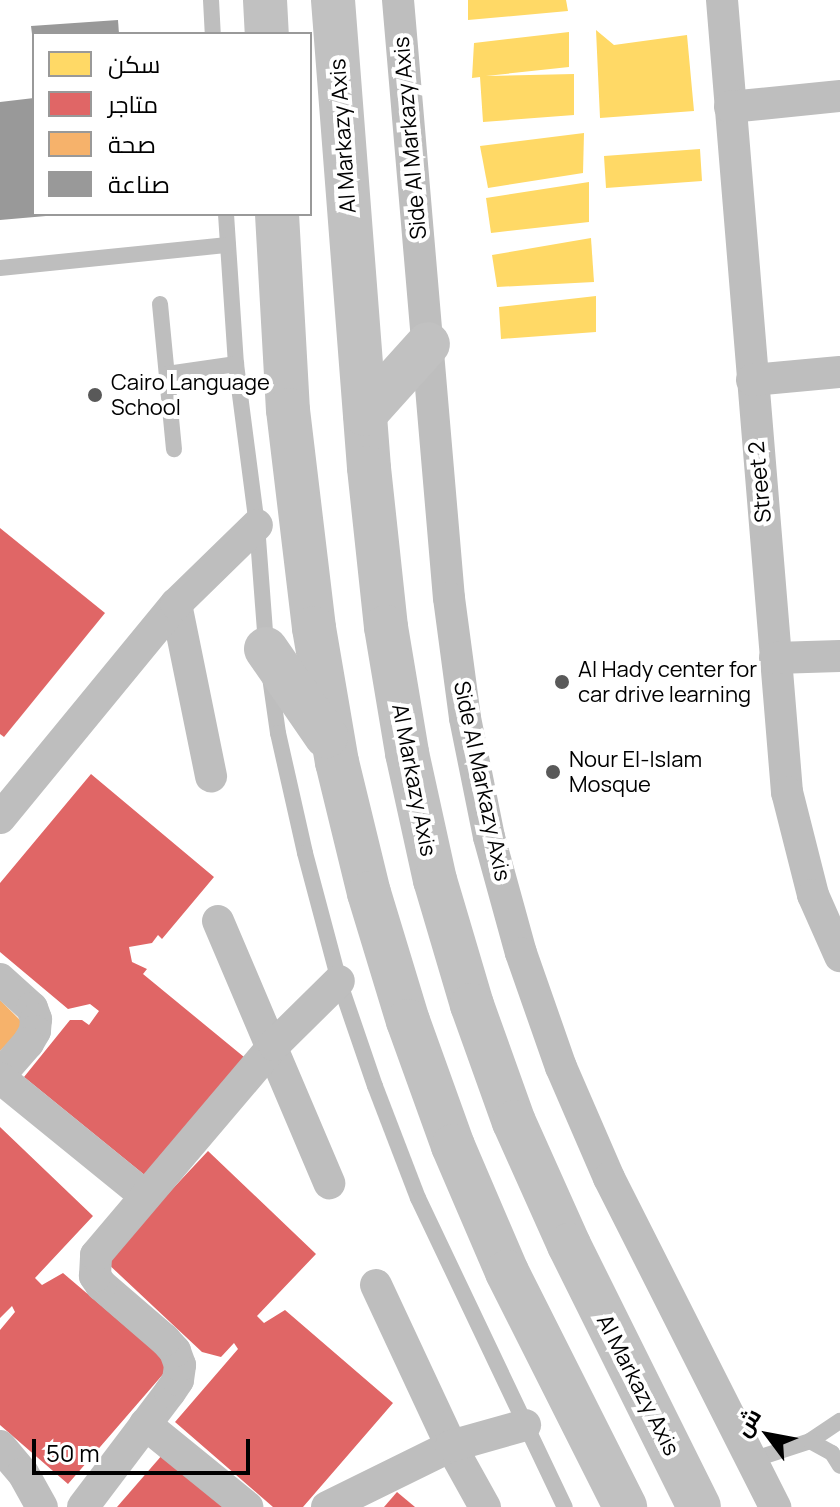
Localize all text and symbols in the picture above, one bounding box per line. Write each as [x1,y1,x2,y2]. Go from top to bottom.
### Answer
legend [32,32,312,216]
street label: Side Al Markazy Axis [388,35,432,241]
text: سكن [108,47,160,80]
street label: Al Markazy Axis [324,58,362,214]
text: متاجر [108,87,158,120]
text: صحة [108,127,156,160]
text: صناعة [108,167,170,200]
place label: Cairo Language School [111,369,270,420]
marker: Cairo Language School [86,386,104,404]
street label: Street 2 [743,440,777,524]
place label: Al Hady center for car drive learning [578,656,757,708]
marker: Al Hady center for car drive learning [553,673,571,691]
street label: Side Al Markazy Axis [448,679,516,883]
street label: Al Markazy Axis [386,702,442,858]
place label: Nour El-Islam Mosque [569,746,702,798]
marker: Nour El-Islam Mosque [544,763,562,781]
street label: Al Markazy Axis [591,1310,685,1460]
north arrow [728,1395,808,1475]
text: ش [727,1402,768,1442]
scale bar [36,1423,254,1473]
text: 50 m [46,1436,100,1469]

